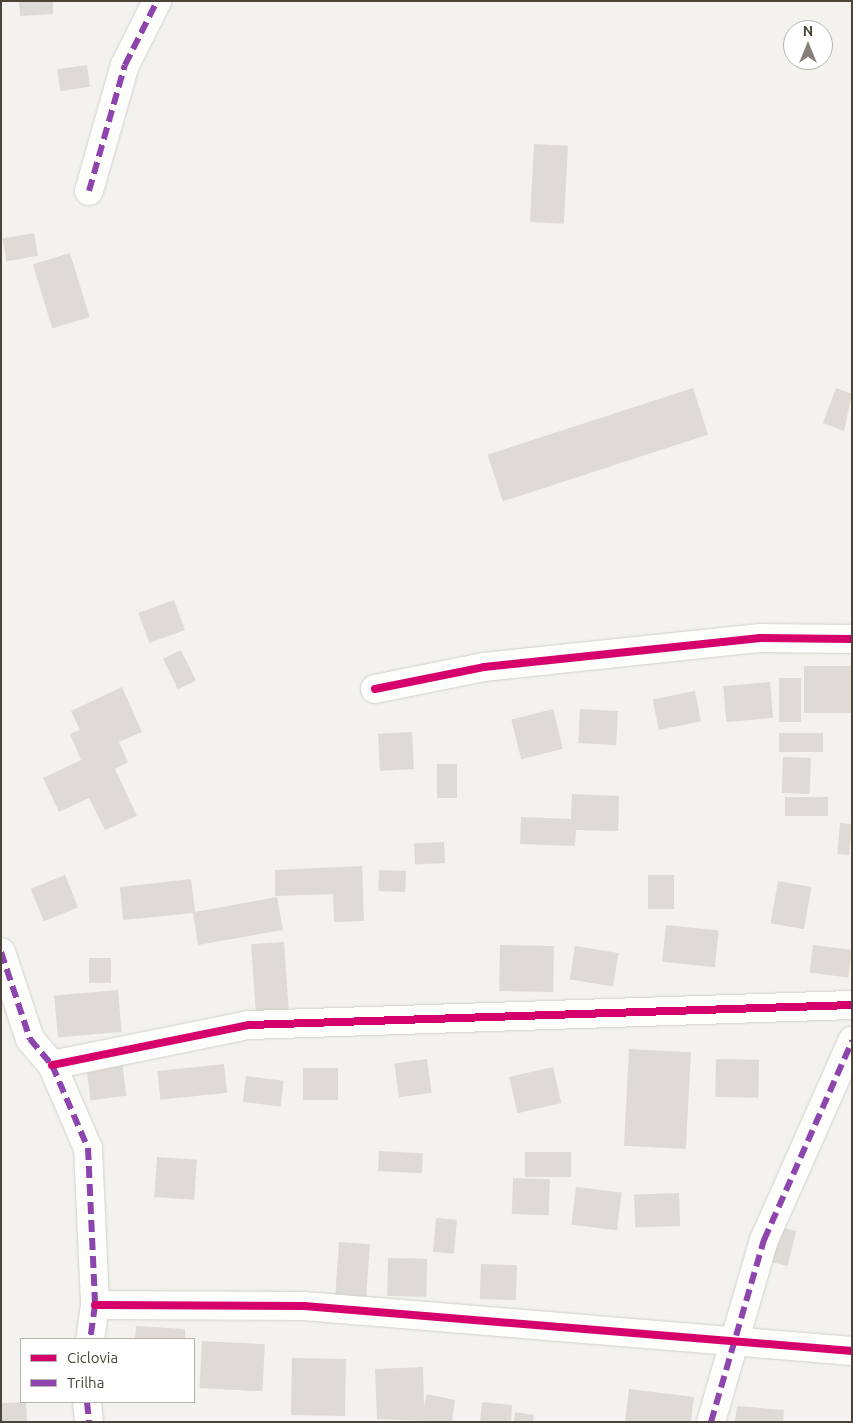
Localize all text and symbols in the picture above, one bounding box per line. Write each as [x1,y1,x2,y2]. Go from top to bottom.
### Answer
north arrow [783,20,833,70]
text: N [803,23,813,39]
legend [20,1338,195,1403]
text: Ciclovia [67,1349,118,1366]
text: Trilha [67,1374,104,1391]

